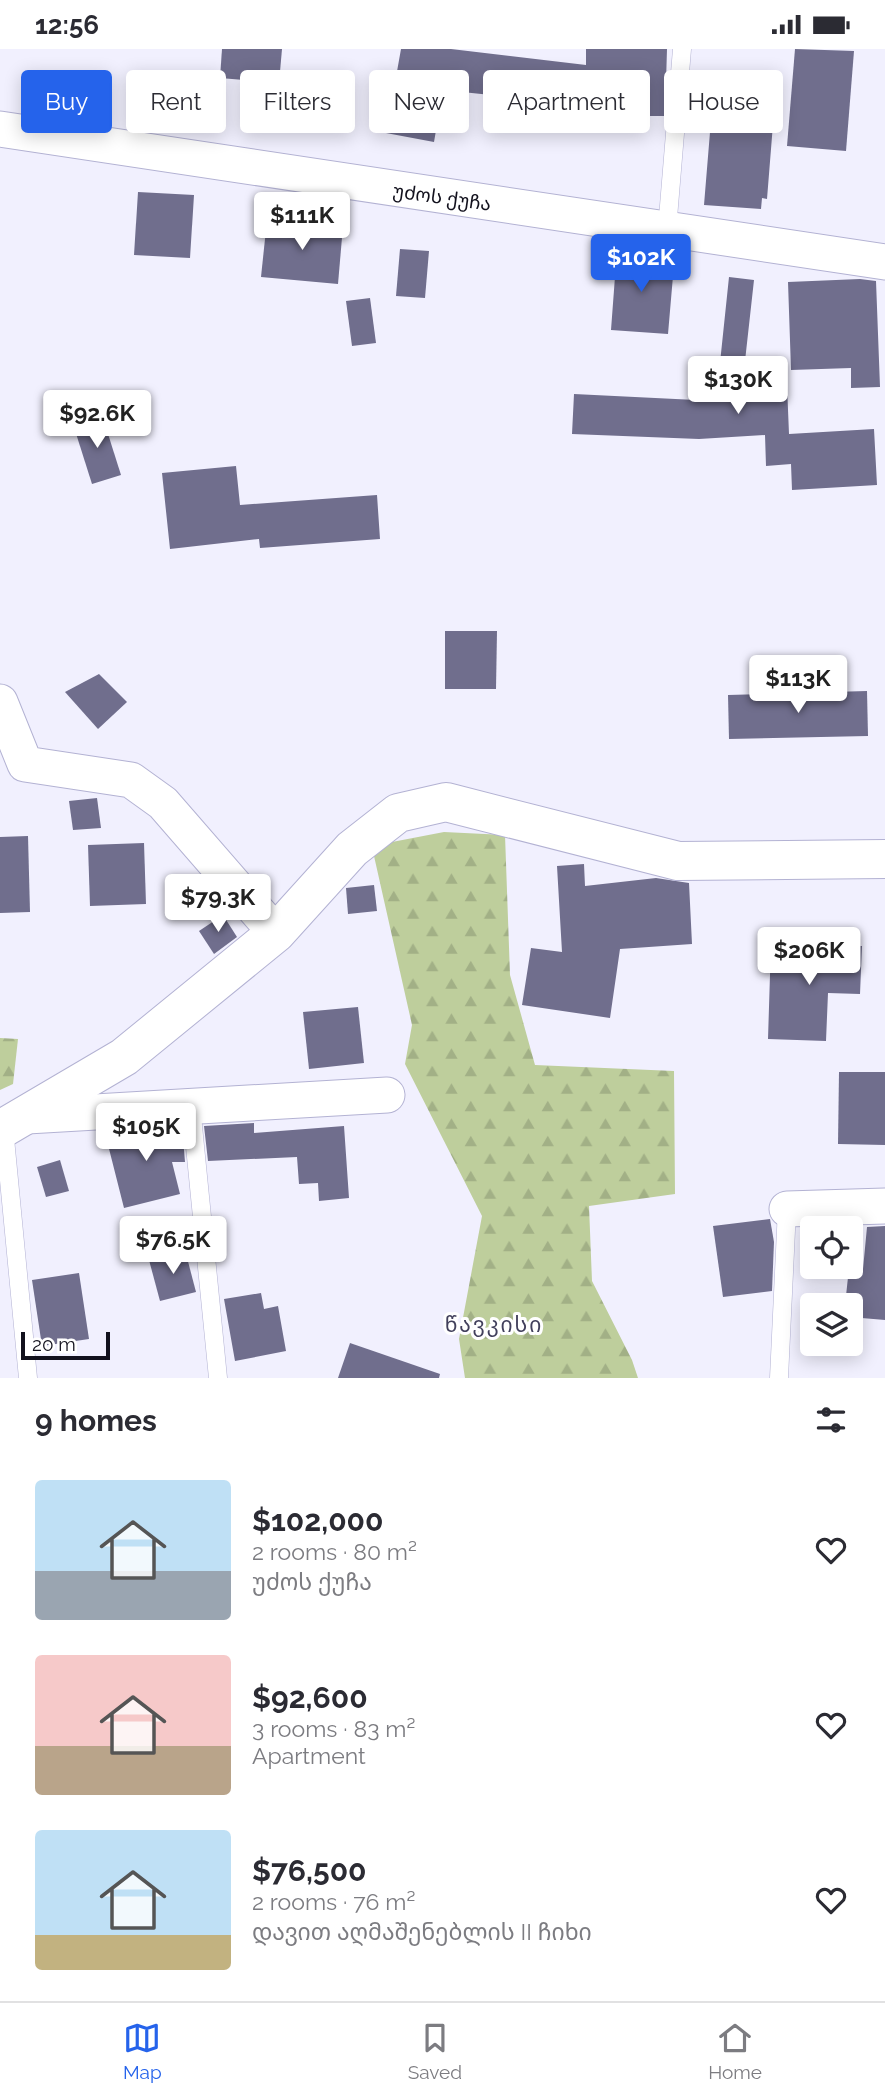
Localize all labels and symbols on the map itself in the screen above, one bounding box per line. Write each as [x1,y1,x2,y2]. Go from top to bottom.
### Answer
street label: უძოს ქუჩა [391,179,493,216]
pin: $111K [253,193,351,252]
pin: $102K [592,235,690,294]
pin: $130K [689,357,787,416]
pin: $92.6K [40,391,154,450]
pin: $113K [749,655,847,715]
pin: $79.3K [161,875,275,934]
pin: $206K [760,927,858,987]
pin: $105K [97,1103,195,1163]
pin: $76.5K [116,1217,230,1276]
district label: წავკისი [445,1312,543,1337]
scale bar [21,1329,110,1361]

